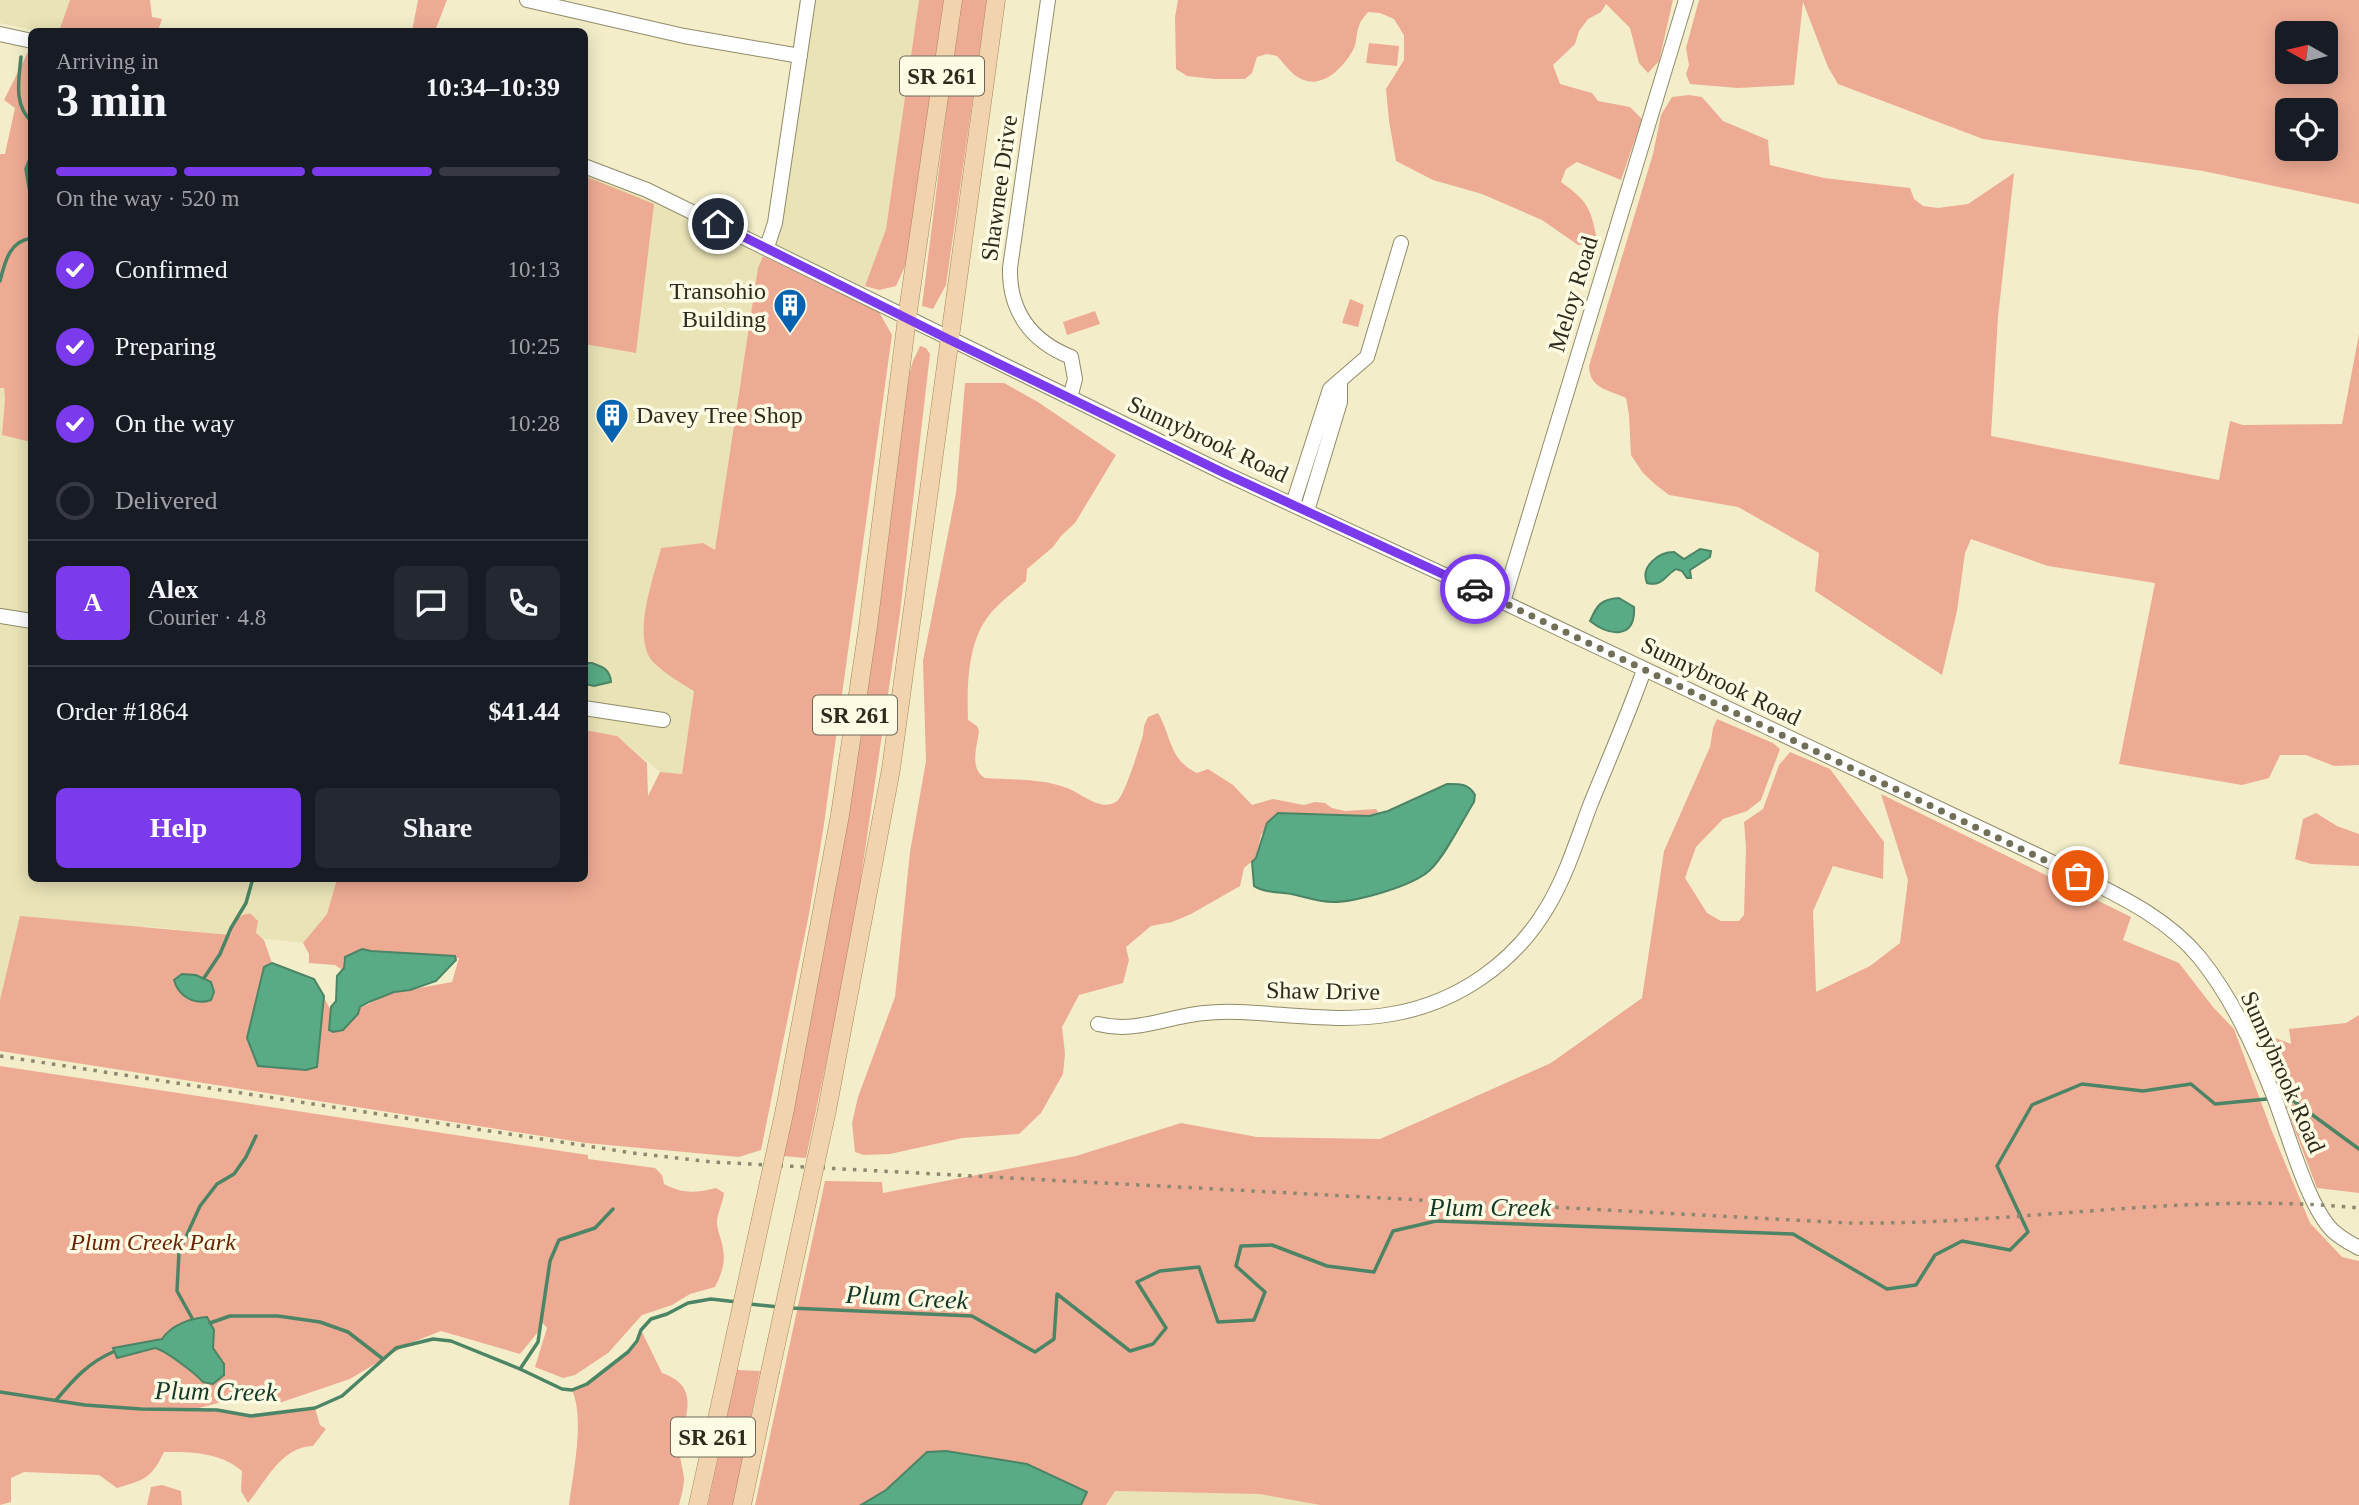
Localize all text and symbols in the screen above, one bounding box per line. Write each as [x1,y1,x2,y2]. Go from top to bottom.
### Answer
north arrow [2275,21,2338,84]
map controls [2275,21,2338,161]
text: Arriving in [56,49,159,74]
road number: SR 261 [900,57,984,96]
text: 10:34–10:39 [426,73,560,102]
text: 3 min [56,75,167,126]
button: locate [2275,98,2338,161]
street label: Shawnee Drive [976,113,1022,263]
text: On the way · 520 m [56,186,239,211]
pin [688,194,748,254]
icon: home [699,205,737,243]
street label: Meloy Road [1543,233,1603,355]
icon: check [56,251,94,289]
text: Confirmed [115,255,228,284]
text: 10:13 [508,257,560,282]
place label: Transohio Building [670,278,766,332]
building icon: Transohio Building [771,286,809,335]
icon: check [56,328,94,366]
text: Preparing [115,332,216,361]
text: 10:25 [508,334,560,359]
street label: Sunnybrook Road [1124,390,1292,488]
building icon: Davey Tree Shop [593,396,631,445]
place label: Davey Tree Shop [636,402,803,428]
icon: check [56,405,94,443]
text: On the way [115,409,235,438]
text: 10:28 [508,411,560,436]
text: Delivered [115,486,218,515]
courier [1440,554,1510,624]
button: chat [394,566,468,640]
button: phone [486,566,560,640]
icon: car [1456,570,1494,608]
text: Alex [148,575,199,604]
text: A [84,588,102,617]
text: Courier · 4.8 [148,605,266,630]
street label: Sunnybrook Road [1637,631,1805,731]
road number: SR 261 [813,695,897,734]
text: Order #1864 [56,697,188,726]
text: $41.44 [489,697,560,726]
button: Help [56,788,301,868]
button: Share [315,788,560,868]
pin [2048,846,2108,906]
icon: bag [2059,857,2097,895]
street label: Shaw Drive [1266,977,1380,1005]
street label: Sunnybrook Road [2236,987,2330,1157]
water label: Plum Creek [1428,1193,1552,1222]
park label: Plum Creek Park [69,1229,236,1255]
water label: Plum Creek [844,1280,969,1315]
water label: Plum Creek [153,1376,278,1407]
road number: SR 261 [671,1418,755,1456]

